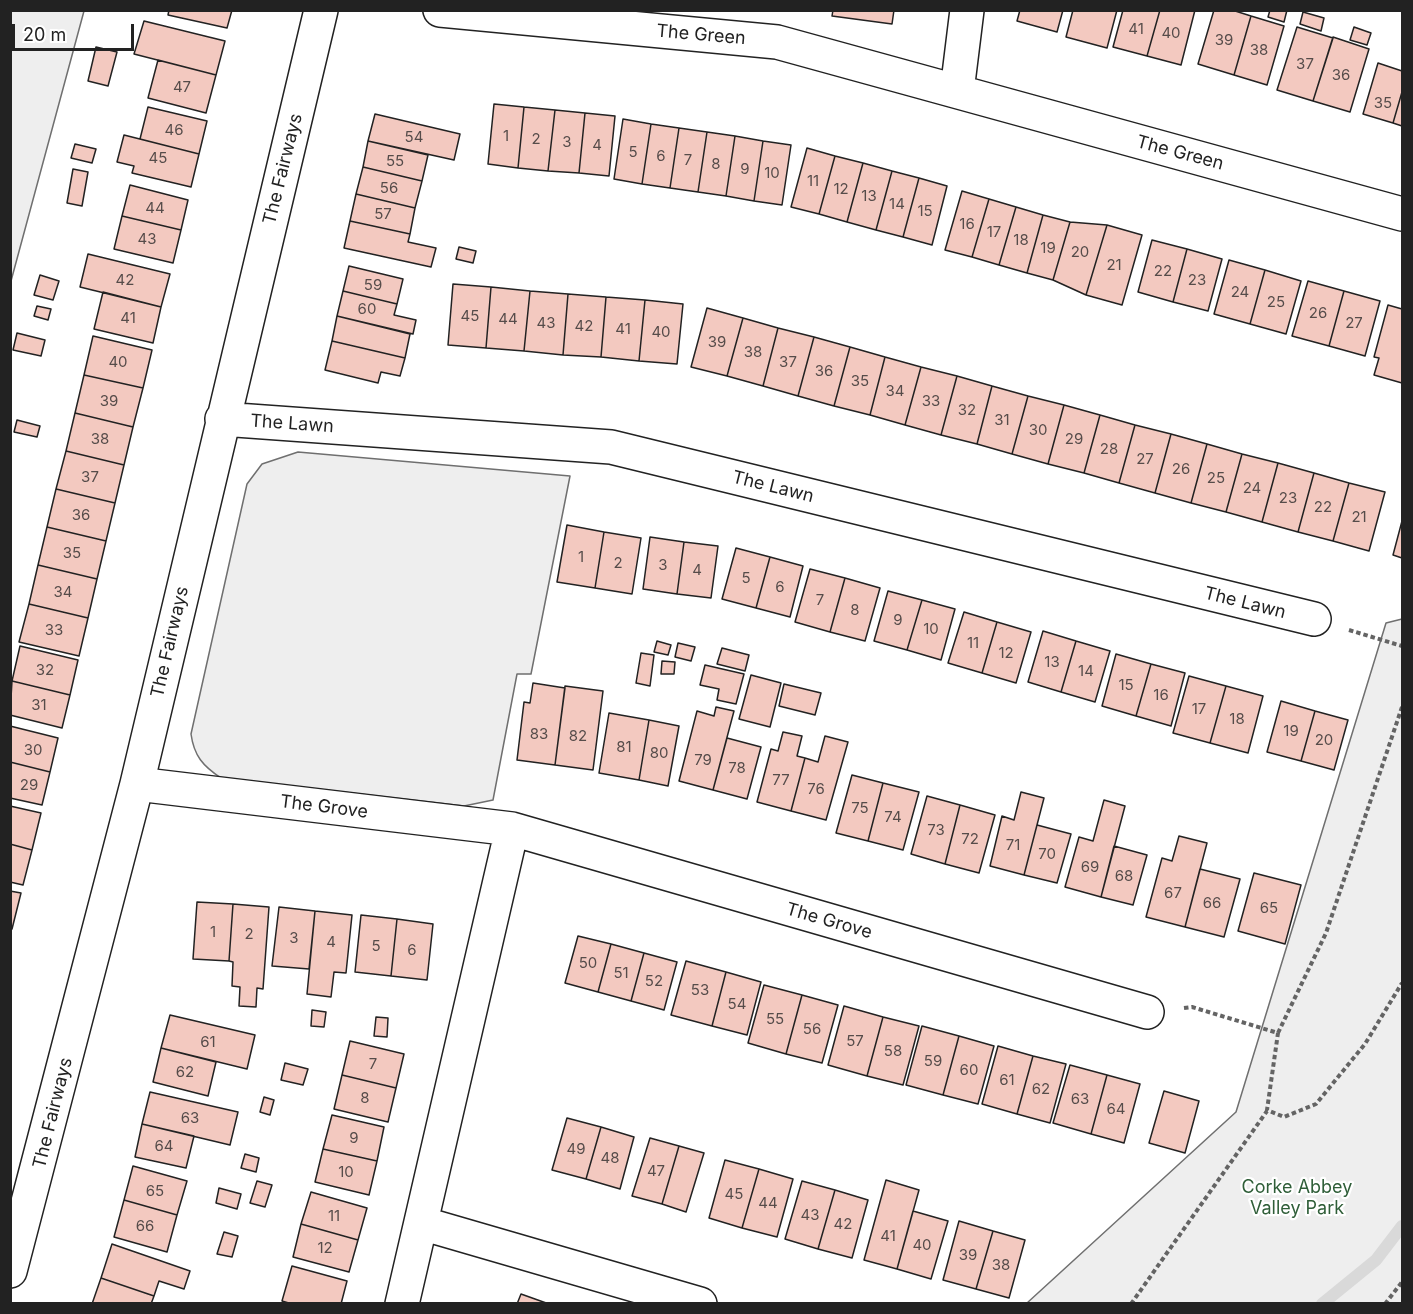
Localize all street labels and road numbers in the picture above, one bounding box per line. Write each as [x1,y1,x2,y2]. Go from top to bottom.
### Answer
street label: The Green [656,20,746,50]
street label: The Fairways [259,111,307,227]
street label: The Green [1134,131,1226,175]
street label: The Lawn [250,410,334,438]
street label: The Lawn [730,466,816,508]
street label: The Lawn [1202,582,1288,624]
street label: The Fairways [147,584,193,700]
street label: The Grove [279,791,369,823]
street label: The Grove [784,898,874,944]
street label: The Fairways [29,1055,77,1171]

